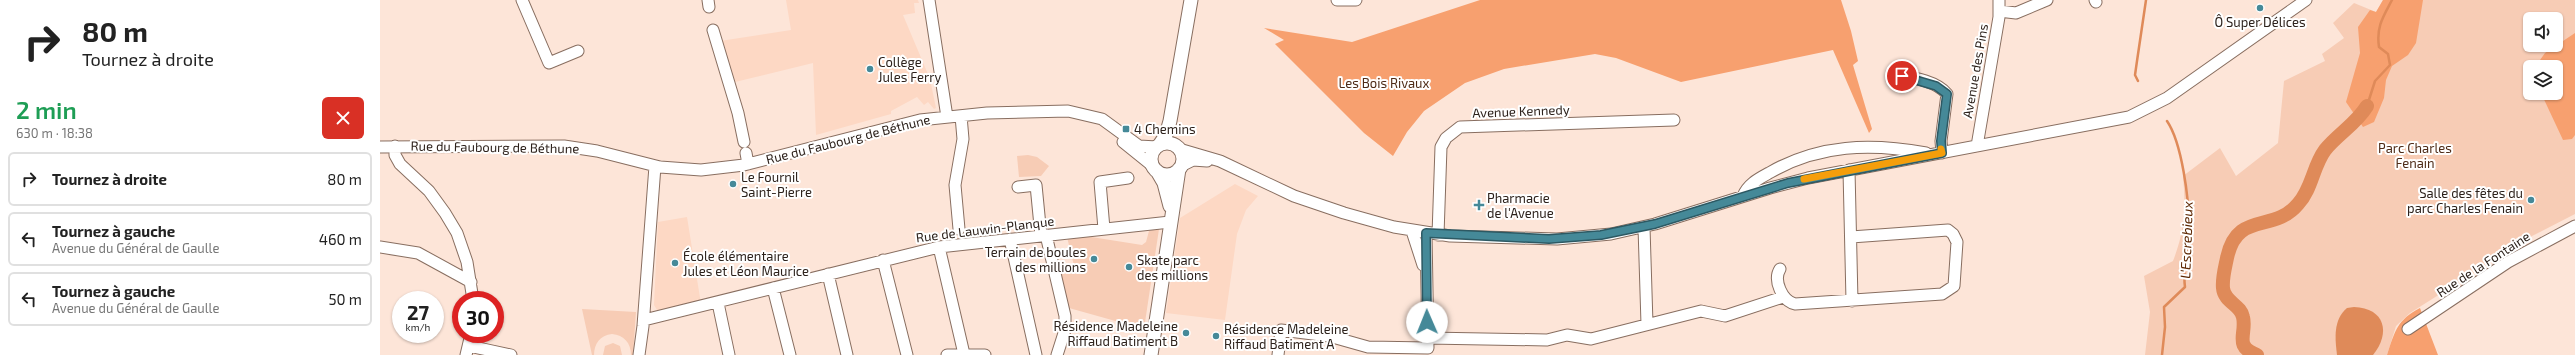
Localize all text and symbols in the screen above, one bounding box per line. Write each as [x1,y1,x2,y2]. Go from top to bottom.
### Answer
marker: Ô Super Délices [2255,3,2265,13]
map controls [2523,12,2563,100]
button: sound [2523,12,2563,52]
text: 80 m [82,14,148,48]
place label: Ô Super Délices [2214,14,2306,30]
icon: right [16,16,68,68]
street label: Avenue des Pins [1959,23,1991,119]
text: Tournez à droite [82,48,214,70]
place label: Collège Jules Ferry [878,54,941,85]
pin [1885,59,1919,93]
button: layers [2523,60,2563,100]
marker: Collège Jules Ferry [865,64,875,74]
icon: arrive [1891,65,1913,87]
park label: Les Bois Rivaux [1339,75,1430,91]
text: 2 min [16,95,77,124]
button: close [322,97,364,139]
street label: Avenue Kennedy [1472,101,1570,121]
street label: Rue du Faubourg de Béthune [764,111,932,167]
place label: 4 Chemins [1134,121,1196,137]
marker: 4 Chemins [1121,124,1131,134]
text: 630 m · 18:38 [16,125,93,141]
street label: Rue du Faubourg de Béthune [411,138,579,156]
park label: Parc Charles Fenain [2378,140,2452,171]
icon: right [18,168,40,190]
place label: Le Fournil Saint-Pierre [741,169,812,200]
text: Tournez à droite [52,170,167,188]
text: 80 m [327,170,362,188]
marker: Le Fournil Saint-Pierre [728,179,738,189]
place label: Salle des fêtes du parc Charles Fenain [2407,185,2523,216]
place label: Pharmacie de l'Avenue [1487,190,1554,221]
marker: Salle des fêtes du parc Charles Fenain [2526,195,2536,205]
marker: Pharmacie de l'Avenue [1474,200,1484,210]
water label: L'Escrebieux [2176,200,2196,279]
street label: Rue de Lauwin-Planque [915,213,1055,245]
text: Tournez à gauche [52,222,175,240]
icon: left [18,228,40,250]
street label: Rue de la Fontaine [2433,228,2533,300]
text: 460 m [319,230,362,248]
text: Avenue du Général de Gaulle [52,240,219,256]
place label: Terrain de boules des millions [985,244,1086,275]
place label: École élémentaire Jules et Léon Maurice [683,247,809,279]
place label: Skate parc des millions [1137,252,1208,283]
marker: Terrain de boules des millions [1089,254,1099,264]
marker: École élémentaire Jules et Léon Maurice [670,258,680,268]
marker: Skate parc des millions [1124,262,1134,272]
text: Tournez à gauche [52,282,175,300]
icon: left [18,288,40,310]
text: 50 m [328,290,362,308]
speed limit sign: 30 [452,291,504,343]
text: Avenue du Général de Gaulle [52,300,219,316]
text: 27 [407,300,429,324]
position arrow [1406,301,1448,343]
place label: Résidence Madeleine Riffaud Batiment B [1054,318,1178,349]
text: km/h [406,321,430,333]
place label: Résidence Madeleine Riffaud Batiment A [1224,321,1348,352]
marker: Résidence Madeleine Riffaud Batiment B [1181,328,1191,338]
marker: Résidence Madeleine Riffaud Batiment A [1211,331,1221,341]

